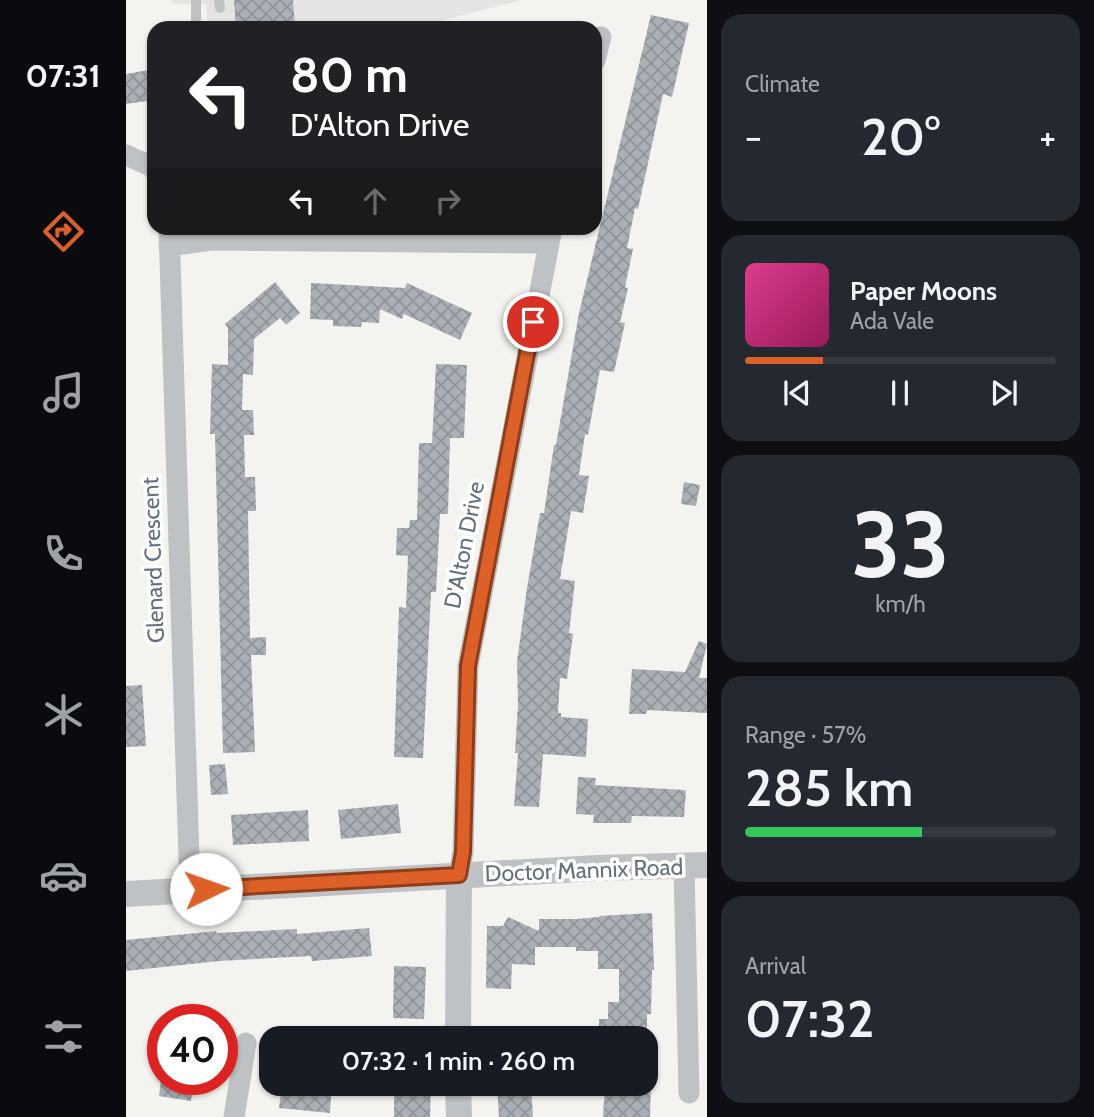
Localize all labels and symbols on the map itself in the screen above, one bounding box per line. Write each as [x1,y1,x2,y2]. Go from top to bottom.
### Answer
pin [503,292,563,352]
street label: Glenard Crescent [136,476,170,643]
street label: D'Alton Drive [438,479,490,611]
position arrow [169,852,243,926]
street label: Doctor Mannix Road [484,853,684,887]
speed limit sign: 40 [147,1004,238,1095]

